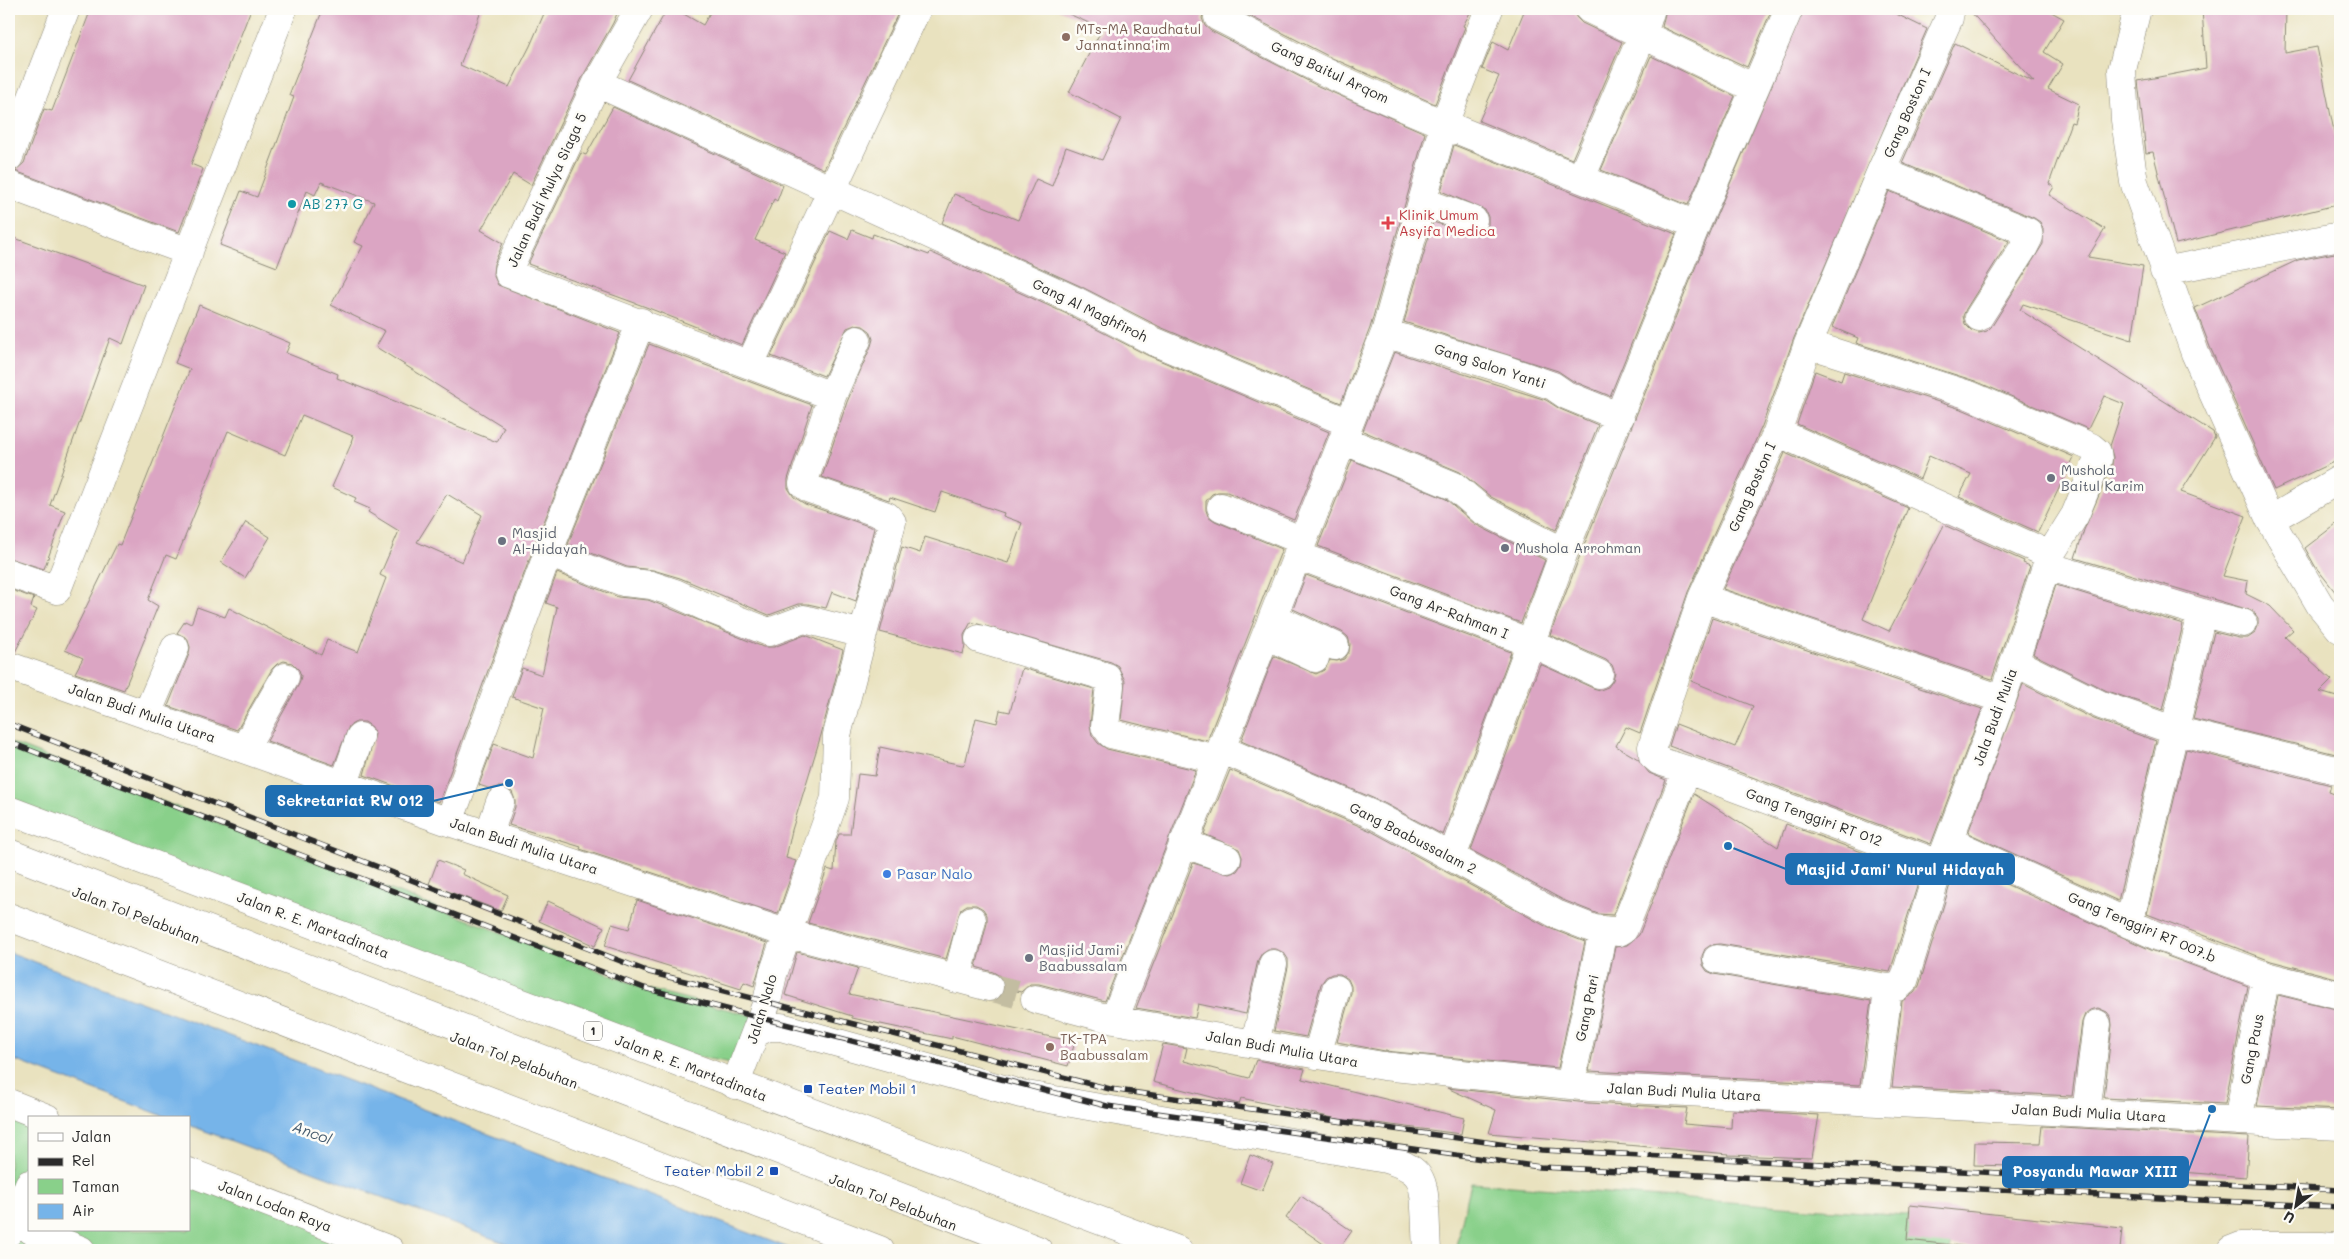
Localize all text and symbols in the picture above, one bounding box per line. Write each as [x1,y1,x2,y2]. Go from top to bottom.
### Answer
place label: MTs-MA Raudhatul Jannatinna'im [1076,19,1201,54]
marker: MTs-MA Raudhatul Jannatinna'im [1060,31,1072,43]
street label: Gang Baitul Arqom [1268,36,1392,107]
street label: Gang Boston I [1878,65,1935,161]
street label: Jalan Budi Mulya Siaga 5 [502,110,591,270]
place label: AB 277 G [302,194,363,213]
marker: AB 277 G [286,198,298,210]
place label: Klinik Umum Asyifa Medica [1399,205,1496,240]
marker: Klinik Umum Asyifa Medica [1381,216,1395,230]
street label: Gang Al Maghfiroh [1029,273,1151,346]
street label: Gang Salon Yanti [1432,339,1548,393]
street label: Gang Boston I [1723,439,1780,535]
place label: Mushola Baitul Karim [2061,460,2144,495]
marker: Mushola Baitul Karim [2045,472,2057,484]
place label: Masjid Al-Hidayah [512,523,587,558]
marker: Masjid Al-Hidayah [496,535,508,547]
place label: Mushola Arrohman [1515,538,1641,557]
marker: Mushola Arrohman [1499,542,1511,554]
street label: Gang Ar-Rahman I [1387,580,1511,643]
street label: Jala Budi Mulia [1968,665,2021,768]
street label: Jalan Budi Mulia Utara [66,678,218,747]
street label: Gang Tenggiri RT 012 [1743,783,1885,850]
callout: Sekretariat RW 012 [266,786,433,816]
text: Sekretariat RW 012 [277,790,423,810]
street label: Gang Baabussalam 2 [1346,797,1480,878]
street label: Jalan Budi Mulia Utara [448,813,601,878]
callout: Masjid Jami' Nurul Hidayah [1786,854,2014,884]
text: Masjid Jami' Nurul Hidayah [1796,859,2004,879]
place label: Pasar Nalo [897,864,972,883]
marker: Pasar Nalo [881,868,893,880]
street label: Jalan Tol Pelabuhan [70,881,203,948]
street label: Jalan R. E. Martadinata [234,887,392,962]
street label: Gang Tenggiri RT 007.b [2065,887,2219,966]
place label: Masjid Jami' Baabussalam [1039,940,1127,975]
marker: Masjid Jami' Baabussalam [1023,952,1035,964]
street label: Jalan Nalo [742,972,781,1046]
street label: Gang Pari [1570,973,1603,1043]
street label: Gang Paus [2235,1012,2268,1086]
road number: 1 [584,1021,602,1040]
street label: Jalan Tol Pelabuhan [448,1026,581,1093]
street label: Jalan Budi Mulia Utara [1204,1026,1360,1071]
place label: TK-TPA Baabussalam [1060,1029,1148,1064]
street label: Jalan R. E. Martadinata [612,1030,770,1105]
marker: TK-TPA Baabussalam [1044,1041,1056,1053]
street label: Jalan Budi Mulia Utara [1606,1078,1762,1105]
place label: Teater Mobil 1 [818,1079,916,1098]
marker: Teater Mobil 1 [802,1083,814,1095]
street label: Jalan Budi Mulia Utara [2011,1099,2167,1126]
legend [28,1116,190,1232]
water label: Ancol [290,1116,335,1149]
text: Jalan [72,1126,111,1146]
text: Rel [72,1150,95,1170]
callout: Posyandu Mawar XIII [2003,1157,2188,1187]
place label: Teater Mobil 2 [664,1161,764,1180]
text: Posyandu Mawar XIII [2013,1161,2178,1181]
marker: Teater Mobil 2 [768,1165,780,1177]
street label: Jalan Tol Pelabuhan [827,1168,960,1235]
street label: Jalan Lodan Raya [216,1175,335,1236]
text: Taman [72,1176,119,1196]
north arrow [2272,1182,2322,1232]
text: Air [72,1200,95,1220]
text: U [2280,1207,2298,1228]

